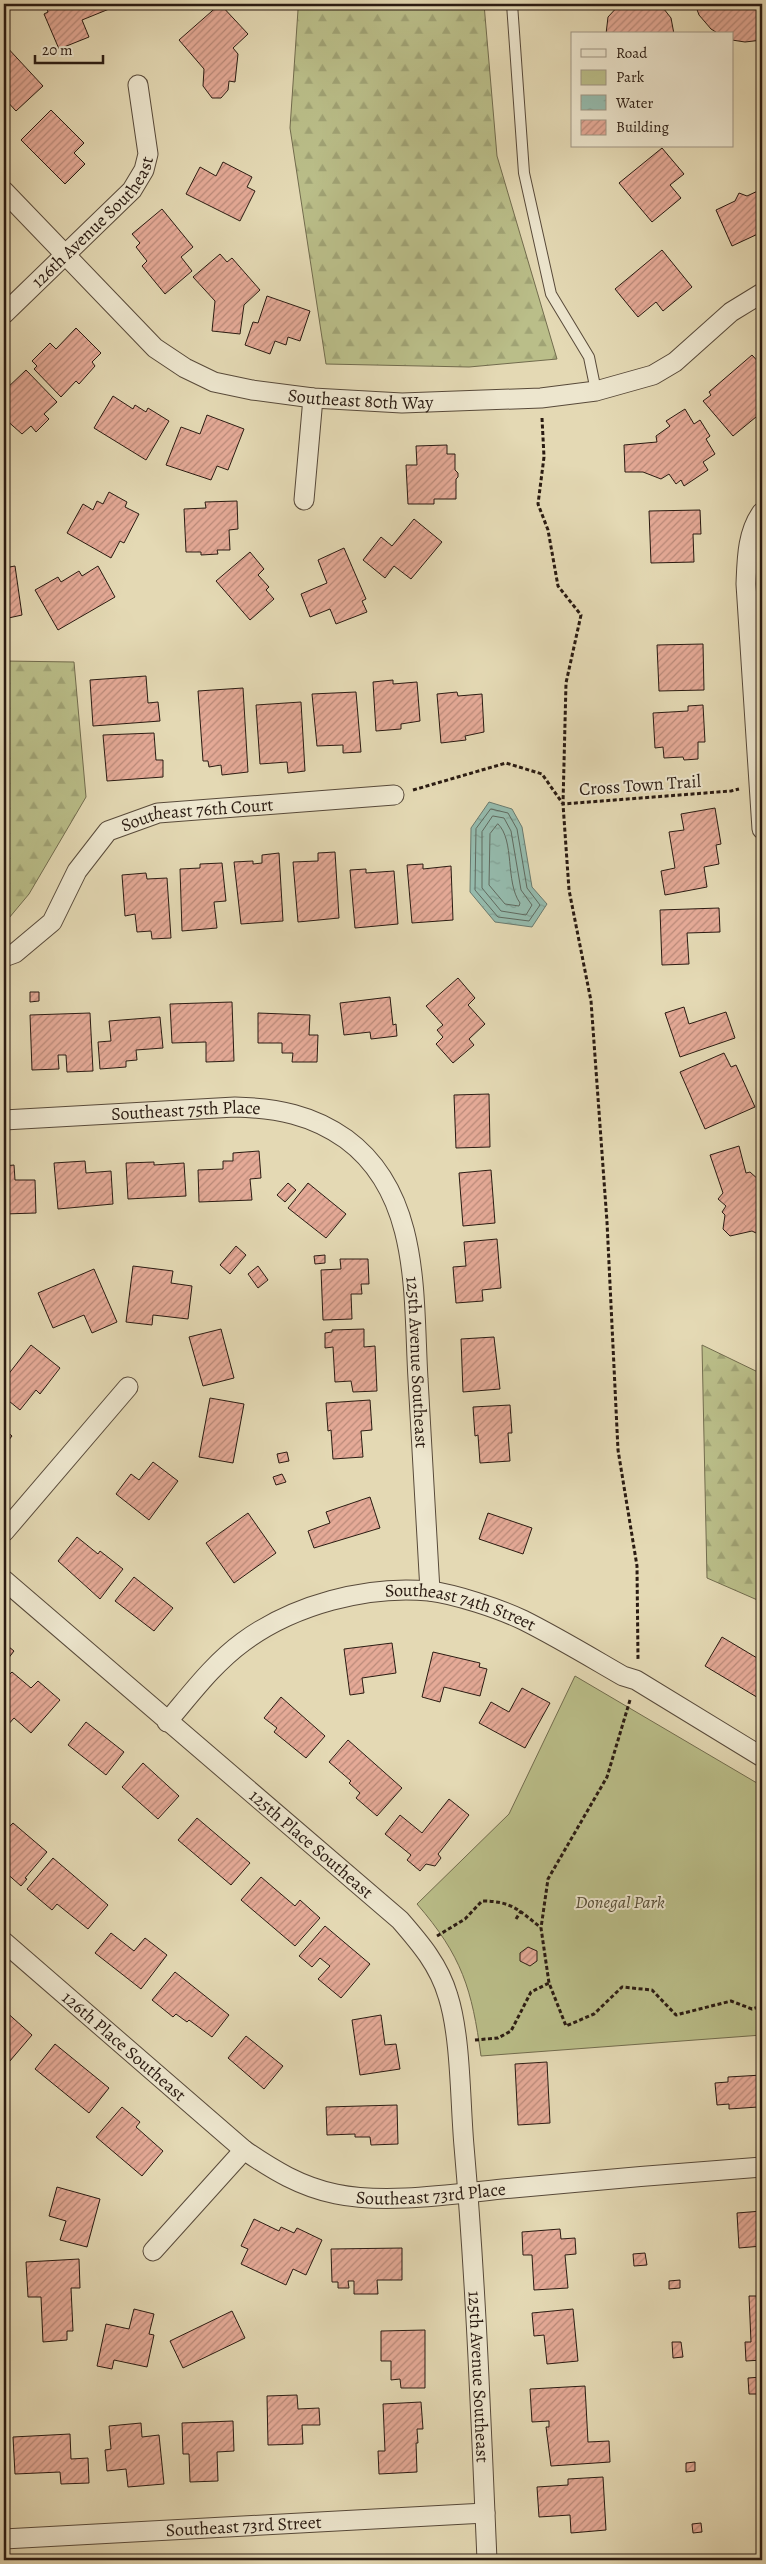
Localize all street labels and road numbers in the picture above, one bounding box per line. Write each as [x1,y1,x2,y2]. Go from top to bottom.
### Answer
street label: 126th Avenue Southeast [26,154,159,293]
street label: Southeast 80th Way [286,383,435,415]
street label: Cross Town Trail [578,769,702,801]
street label: Southeast 76th Court [118,792,274,837]
street label: Southeast 75th Place [110,1095,262,1126]
street label: 125th Avenue Southeast [400,1275,434,1449]
street label: Southeast 74th Street [384,1578,540,1637]
street label: 125th Place Southeast [244,1784,379,1904]
street label: 126th Place Southeast [57,1986,191,2107]
street label: Southeast 73rd Place [355,2177,507,2211]
street label: 125th Avenue Southeast [462,2290,495,2463]
street label: Southeast 73rd Street [165,2510,322,2542]

